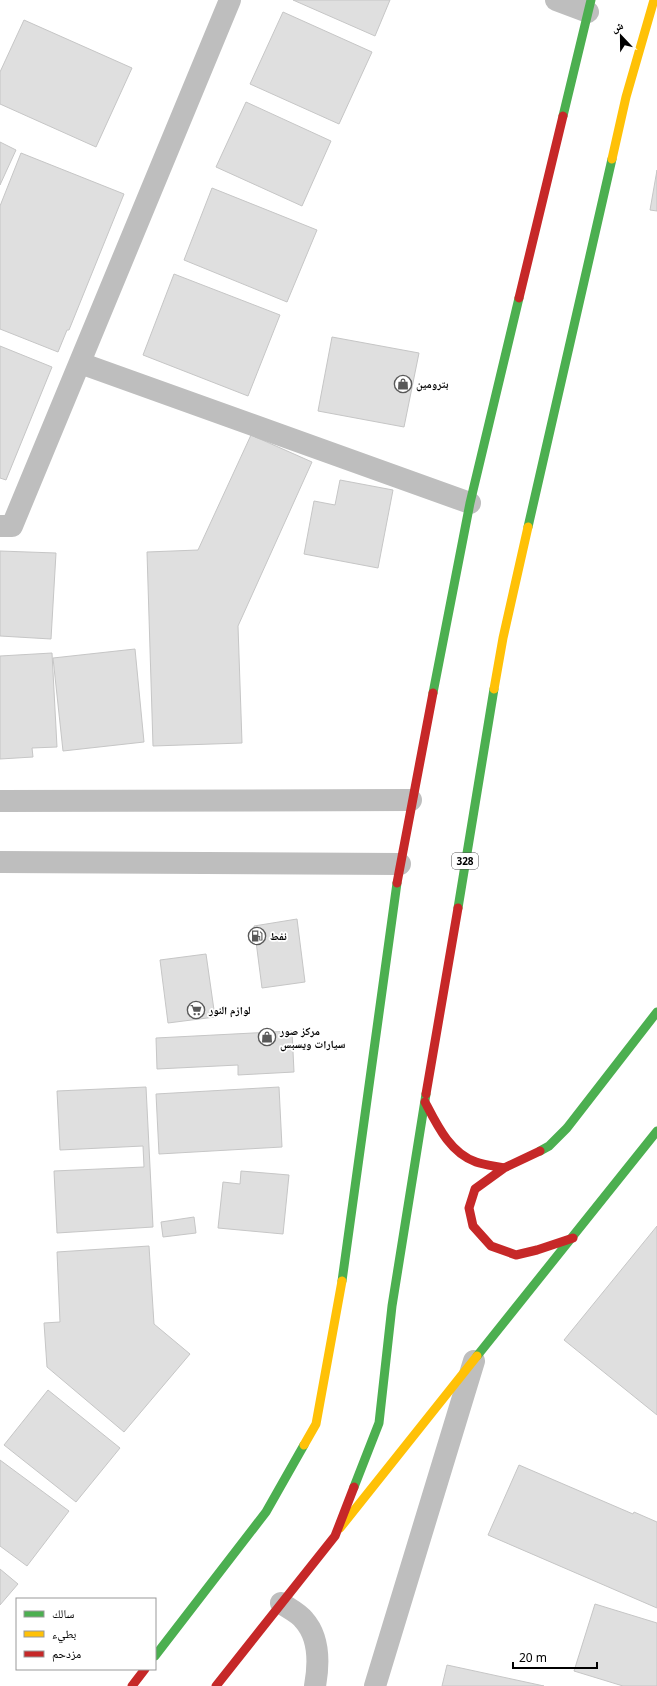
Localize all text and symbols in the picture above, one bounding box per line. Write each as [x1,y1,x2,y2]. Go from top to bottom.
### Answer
north arrow [601,16,641,56]
text: ش [609,17,626,36]
shop icon: بترومين [393,374,413,394]
place label: بترومين [416,376,449,392]
road number: 328 [452,853,478,869]
fuel station icon: نفط [247,926,267,946]
place label: نفط [270,928,287,943]
supermarket icon: لوازم النور [186,1000,206,1020]
place label: لوازم النور [208,1002,251,1018]
place label: مركز صور سيارات ويسبس [279,1023,346,1052]
shop icon: مركز صور سيارات ويسبس [257,1027,277,1047]
legend [16,1598,156,1670]
text: سالك [52,1605,74,1622]
text: بطيء [52,1625,76,1644]
scale bar [513,1644,597,1670]
text: مزدحم [52,1645,81,1662]
text: 20 m [519,1649,547,1666]

